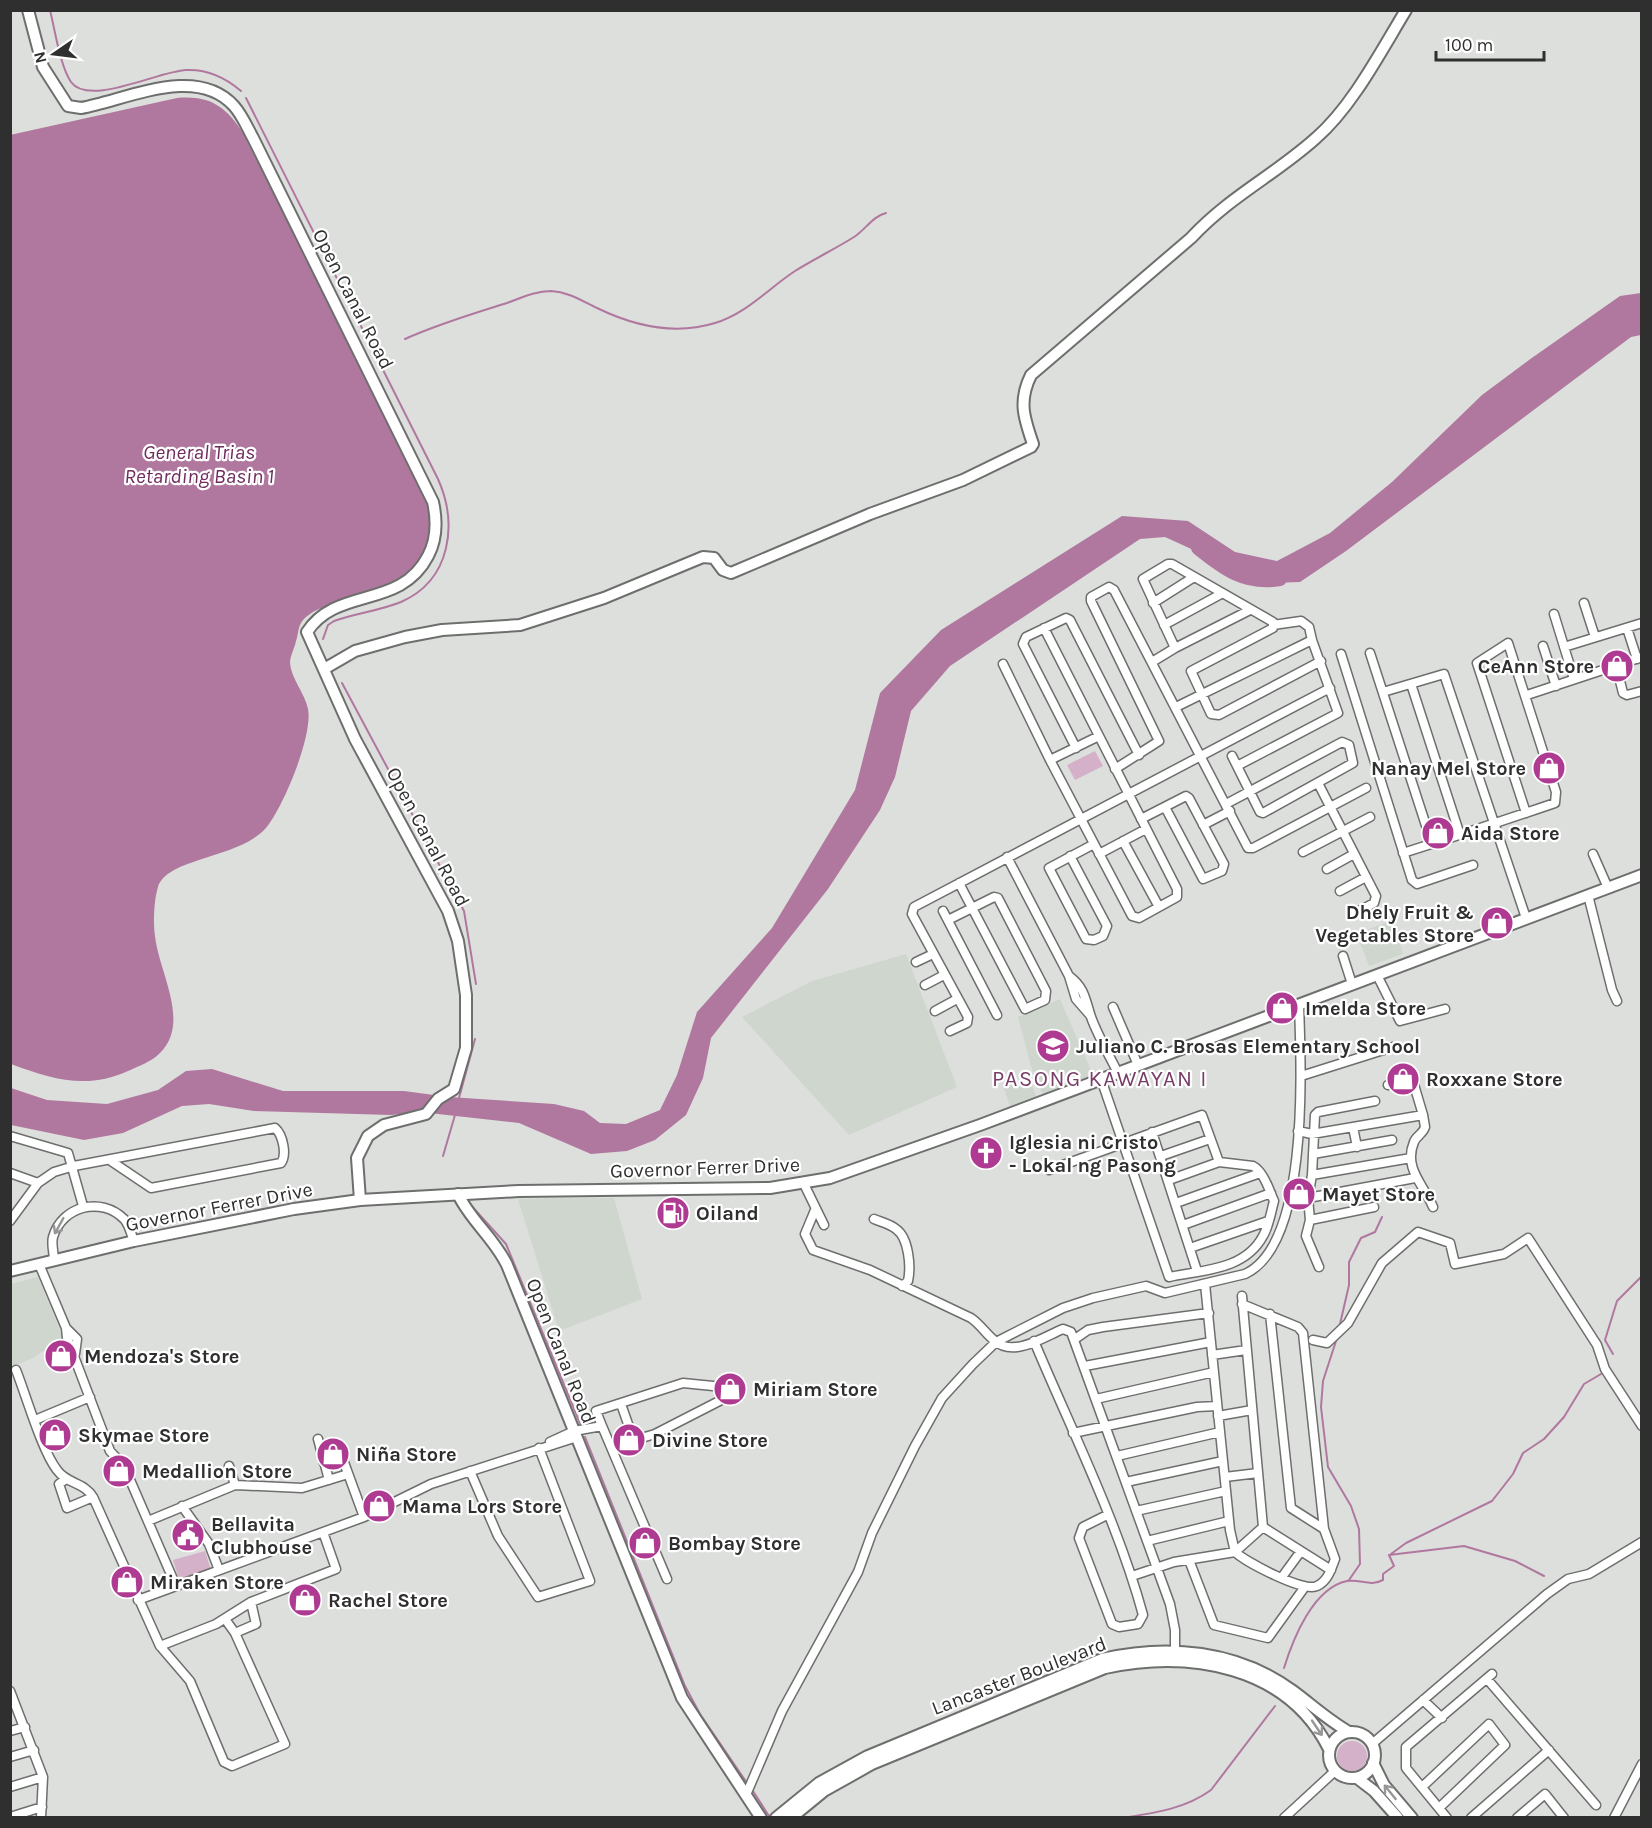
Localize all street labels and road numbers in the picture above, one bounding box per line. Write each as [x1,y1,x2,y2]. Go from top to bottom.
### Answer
street label: Open Canal Road [308,225,398,373]
street label: Open Canal Road [382,763,474,911]
street label: Governor Ferrer Drive [610,1153,800,1183]
street label: Governor Ferrer Drive [124,1178,314,1236]
street label: Open Canal Road [521,1275,601,1427]
street label: Lancaster Boulevard [928,1632,1110,1720]

